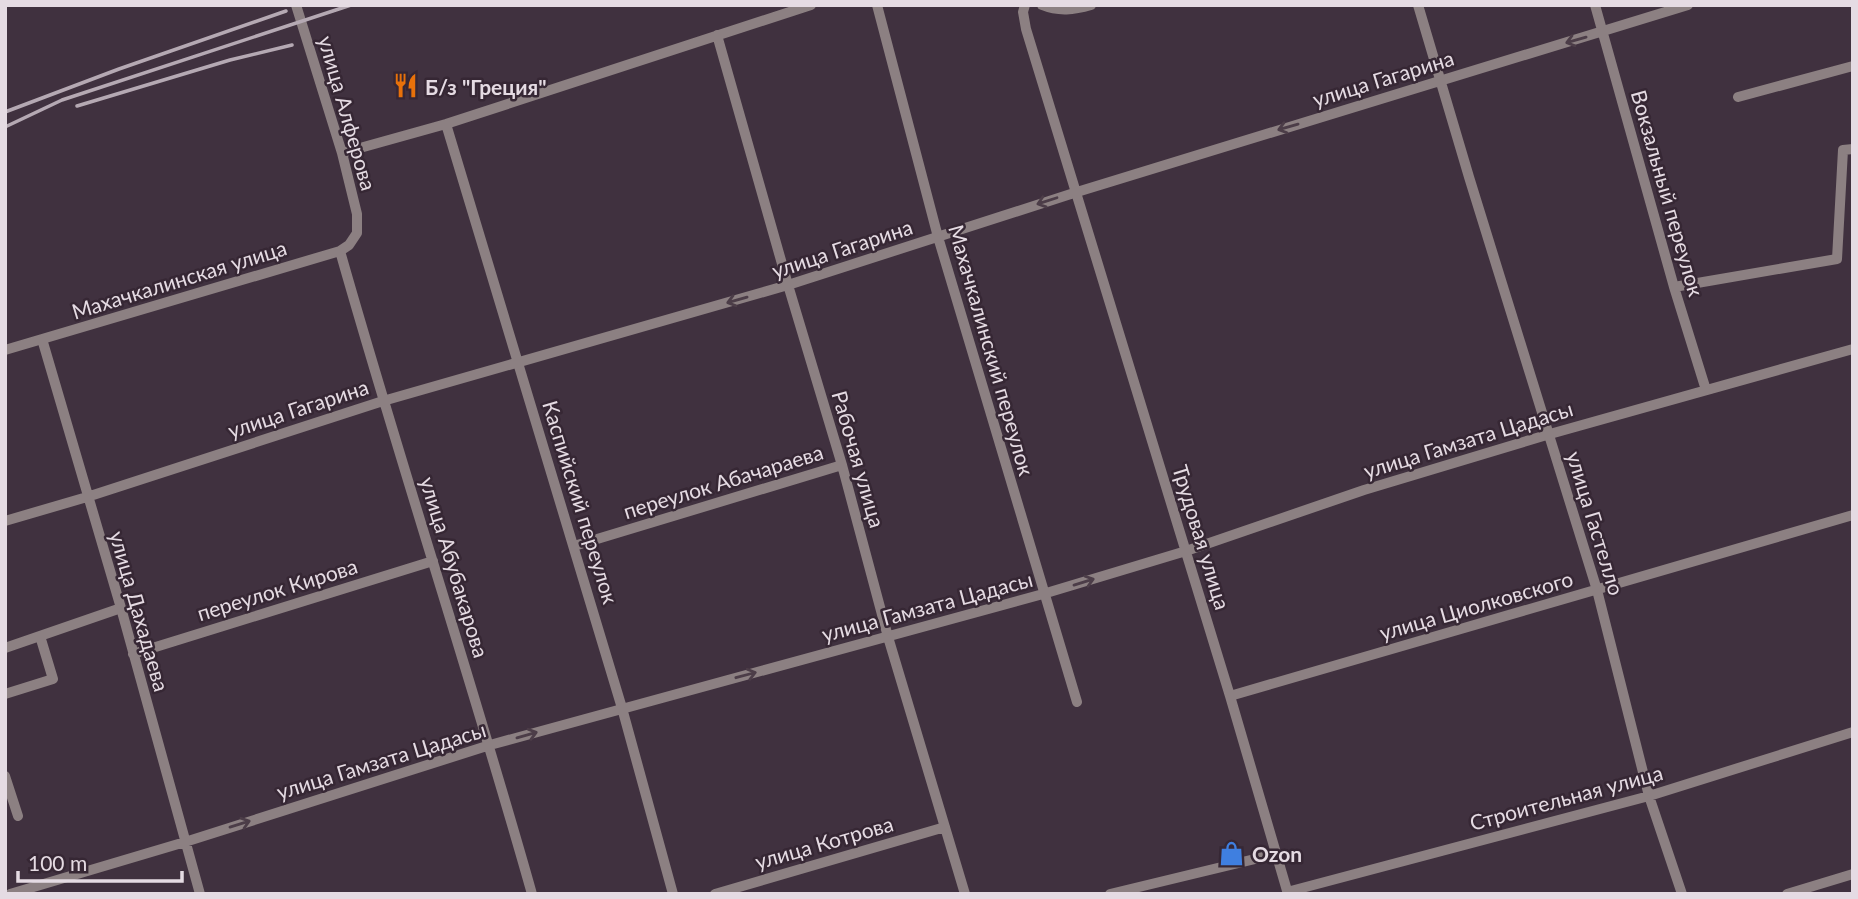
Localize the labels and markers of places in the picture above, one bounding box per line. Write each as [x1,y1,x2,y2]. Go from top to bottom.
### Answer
restaurant icon: Б/з "Греция" [391,72,419,100]
place label: Б/з "Греция" [425,74,547,99]
shop icon: Ozon [1218,839,1246,867]
place label: Ozon [1252,841,1302,866]

